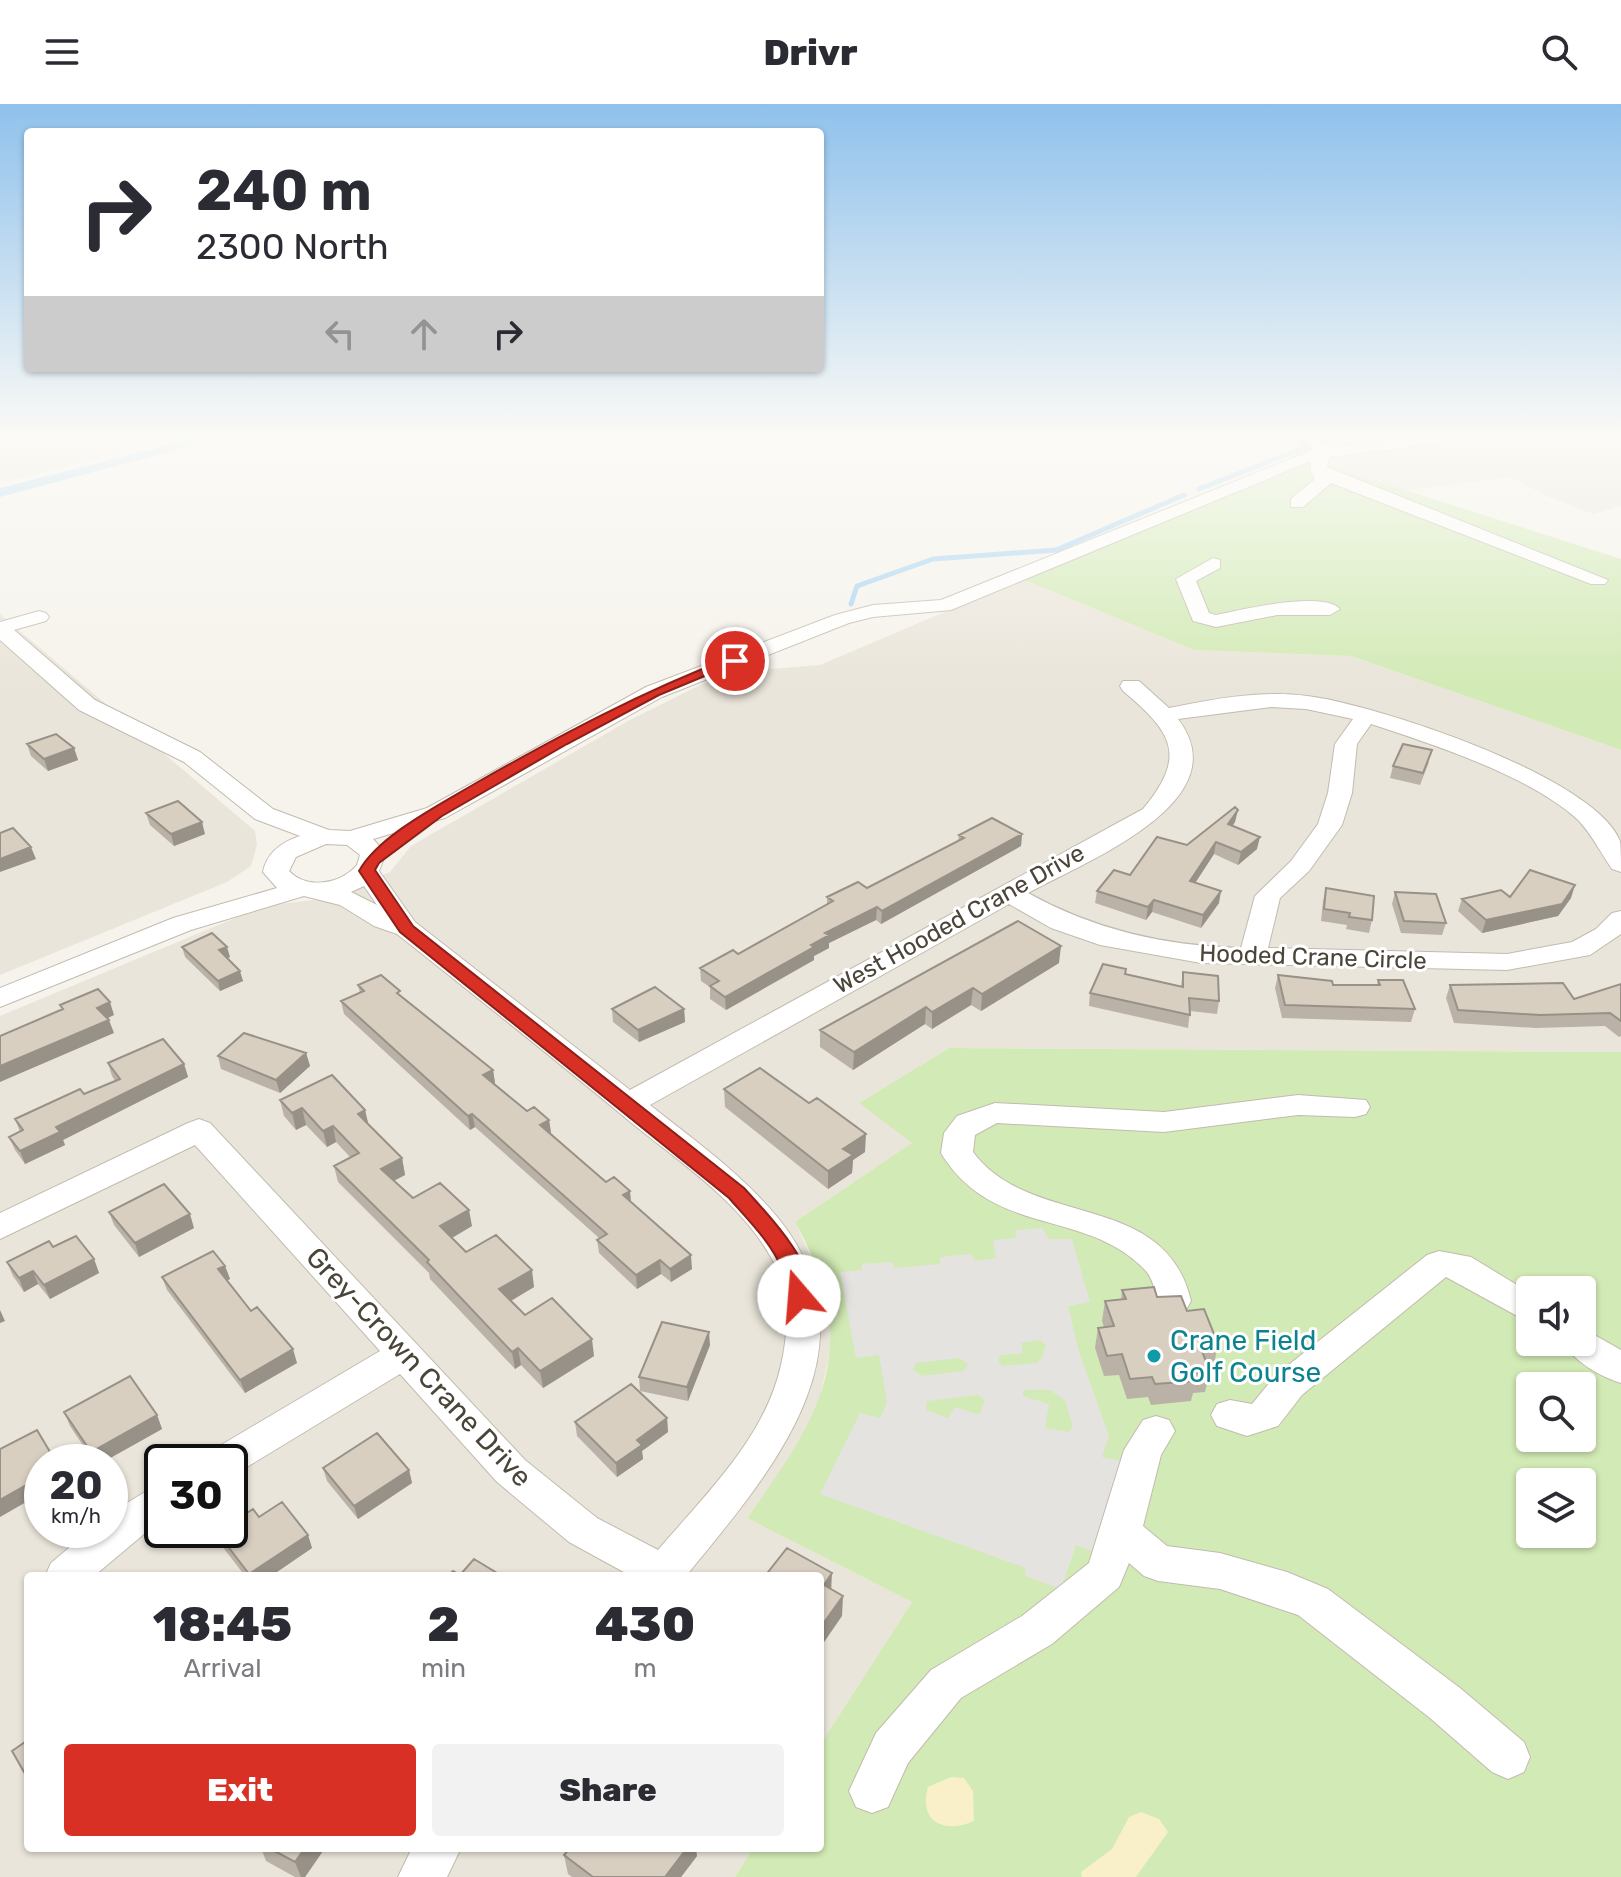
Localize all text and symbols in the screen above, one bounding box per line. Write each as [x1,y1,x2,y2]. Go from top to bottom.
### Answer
icon: menu [40,30,84,74]
icon: search [1537,30,1581,74]
text: Drivr [763,31,858,74]
text: 240 m [196,158,372,224]
icon: right [64,160,168,264]
text: 2300 North [196,225,389,268]
icon: left [318,312,362,356]
icon: ahead [402,312,446,356]
icon: right [486,312,530,356]
pin [701,627,769,695]
icon: arrive [713,639,757,683]
street label: West Hooded Crane Drive [829,838,1089,1000]
street label: Hooded Crane Circle [1199,939,1427,975]
street label: Grey-Crown Crane Drive [299,1240,539,1494]
position arrow [757,1254,841,1338]
map controls [1516,1276,1596,1548]
button: sound [1516,1276,1596,1356]
place label: Crane Field Golf Course [1170,1324,1321,1389]
marker: Crane Field Golf Course [1145,1347,1163,1365]
button: search [1516,1372,1596,1452]
speed limit sign: 30 [144,1444,248,1548]
text: 20 [49,1462,103,1509]
button: layers [1516,1468,1596,1548]
text: km/h [51,1504,101,1528]
text: 18:45 [153,1596,292,1653]
text: 2 [427,1596,460,1653]
text: 430 [595,1596,695,1653]
text: Arrival [183,1653,261,1684]
text: min [421,1653,466,1684]
text: m [633,1653,657,1684]
button: Exit [64,1744,416,1836]
button: Share [432,1744,784,1836]

